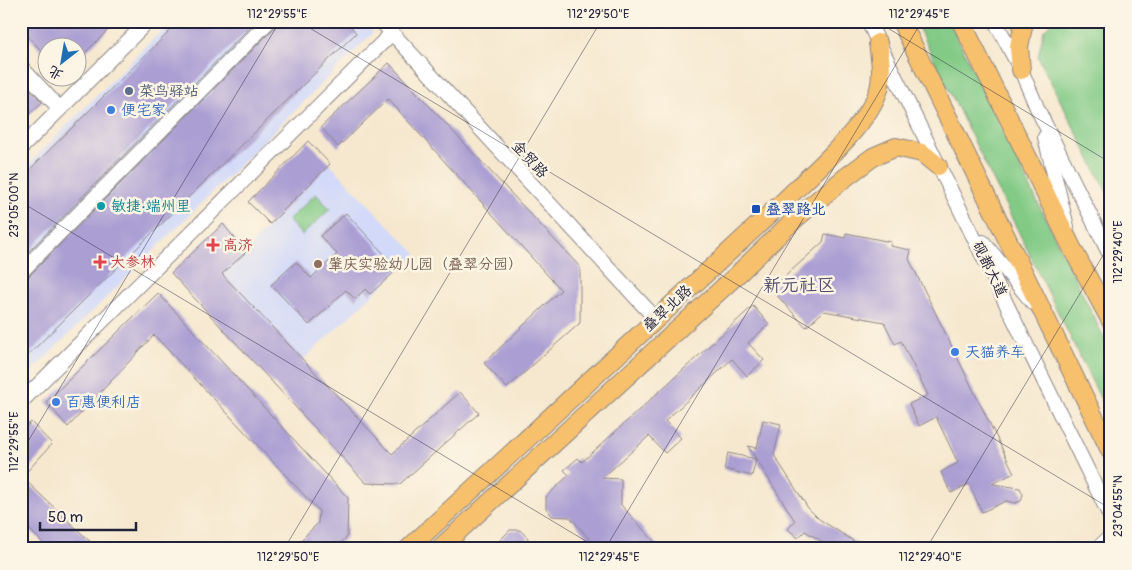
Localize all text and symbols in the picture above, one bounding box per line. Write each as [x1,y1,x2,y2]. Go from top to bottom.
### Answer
text: 112°29'55"E [247,7,307,22]
text: 112°29'50"E [567,7,629,22]
text: 112°29'45"E [888,7,950,22]
north arrow [38,38,88,88]
text: 北 [45,62,66,84]
place label: 菜鸟驿站 [139,82,199,101]
marker: 菜鸟驿站 [123,85,135,97]
place label: 便宅家 [121,101,166,120]
marker: 便宅家 [105,104,117,116]
street label: 金贸路 [507,136,552,182]
text: 23°05'00"N [7,173,22,237]
place label: 敏捷·端州里 [111,197,191,216]
marker: 敏捷·端州里 [95,200,107,212]
place label: 叠翠路北 [766,200,826,219]
marker: 叠翠路北 [750,203,762,215]
text: 112°29'40"E [1111,221,1126,283]
place label: 高济 [223,236,253,255]
street label: 砚都大道 [968,238,1011,300]
marker: 高济 [207,239,219,251]
place label: 大参林 [110,253,155,272]
place label: 肇庆实验幼儿园（叠翠分园） [328,255,523,274]
marker: 大参林 [94,256,106,268]
marker: 肇庆实验幼儿园（叠翠分园） [312,258,324,270]
district label: 新元社区 [763,274,835,297]
street label: 叠翠北路 [639,281,696,336]
place label: 天猫养车 [965,343,1025,362]
marker: 天猫养车 [949,346,961,358]
place label: 百惠便利店 [66,393,141,412]
marker: 百惠便利店 [50,396,62,408]
text: 112°29'55"E [7,412,22,472]
text: 23°04'55"N [1111,475,1126,537]
scale bar [40,500,136,532]
text: 50 m [48,508,83,527]
text: 112°29'50"E [257,550,319,565]
text: 112°29'45"E [578,550,640,565]
text: 112°29'40"E [899,550,961,565]

